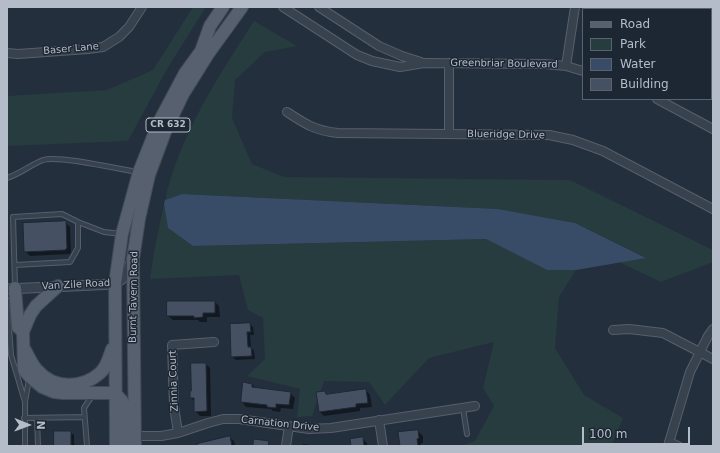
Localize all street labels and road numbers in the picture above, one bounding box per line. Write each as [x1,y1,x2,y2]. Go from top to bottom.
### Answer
street label: Baser Lane [43,41,99,57]
street label: Greenbriar Boulevard [450,57,558,71]
road number: CR 632 [146,118,190,132]
street label: Blueridge Drive [467,128,545,142]
street label: Burnt Tavern Road [127,251,141,343]
street label: Van Zile Road [41,277,111,293]
street label: Zinnia Court [167,350,181,412]
street label: Carnation Drive [240,414,320,434]

